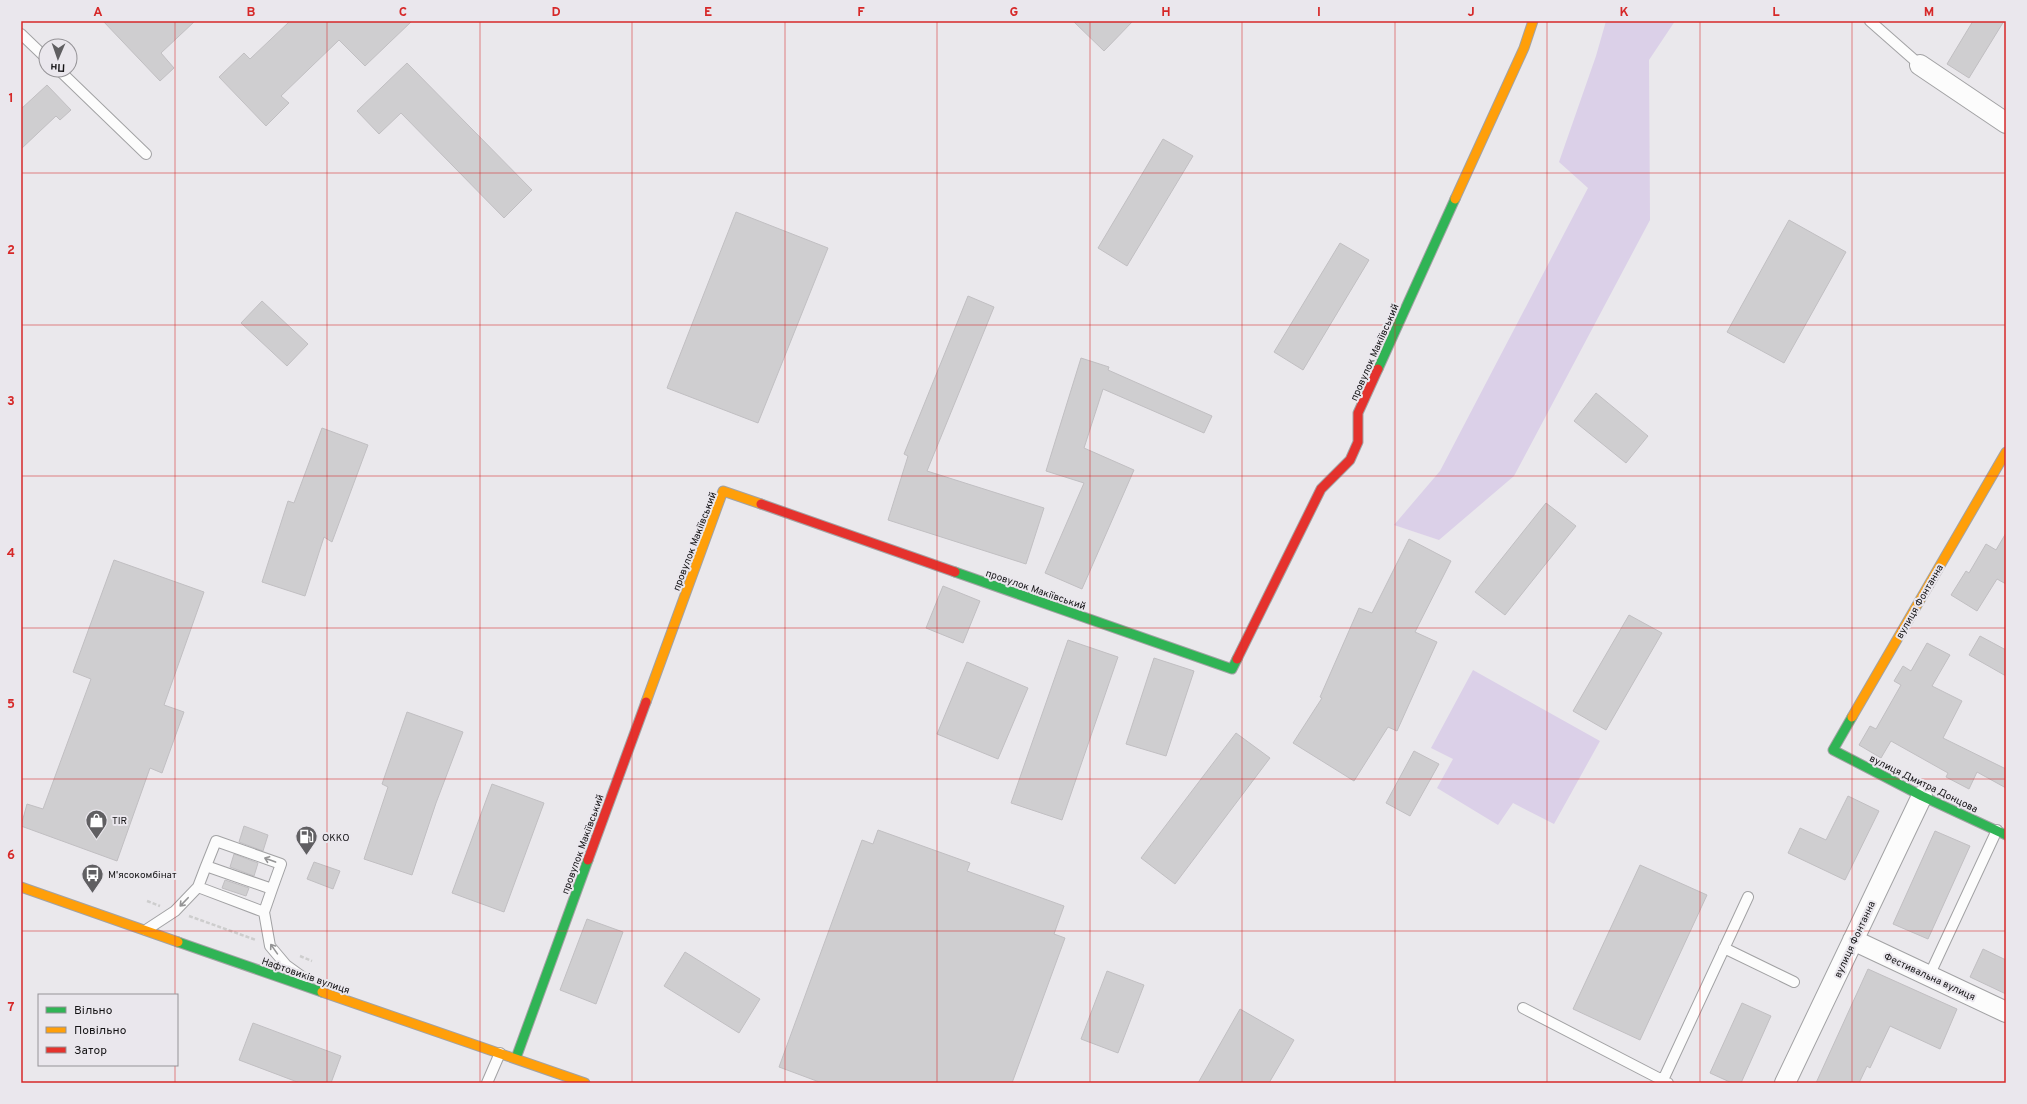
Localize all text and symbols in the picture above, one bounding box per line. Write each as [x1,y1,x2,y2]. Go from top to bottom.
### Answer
text: A [93,5,103,21]
text: B [247,5,256,21]
text: C [399,5,407,21]
text: D [551,5,561,21]
text: E [704,5,712,21]
text: F [857,5,865,21]
text: G [1010,5,1019,21]
text: H [1161,5,1171,21]
text: I [1317,5,1321,21]
text: J [1467,5,1475,21]
text: K [1619,5,1629,21]
text: L [1772,5,1780,21]
text: M [1924,5,1934,21]
north arrow [38,38,78,78]
text: Пн [50,60,65,74]
text: 1 [8,91,14,107]
text: 2 [7,243,15,259]
street label: провулок Макіївський [1348,302,1403,403]
text: 3 [7,394,15,410]
street label: провулок Макіївський [671,490,720,593]
text: 4 [7,546,15,562]
street label: вулиця Фонтанна [1894,562,1947,641]
street label: провулок Макіївський [984,567,1087,614]
text: 5 [7,697,15,713]
street label: вулиця Дмитра Донцова [1867,752,1980,816]
street label: провулок Макіївський [559,793,608,896]
shop icon: TIR [83,807,109,840]
place label: TIR [112,815,127,828]
fuel station icon: ОККО [294,824,320,857]
place label: ОККО [322,832,350,845]
text: 6 [7,848,15,864]
one-way arrow [264,856,277,863]
bus stop icon: М'ясокомбінат [80,861,106,894]
place label: М'ясокомбінат [108,869,177,882]
one-way arrow [179,897,189,907]
street label: вулиця Фонтанна [1832,899,1879,980]
one-way arrow [269,943,278,954]
street label: Фестивальна вулиця [1882,950,1977,1004]
street label: Нафтовиків вулиця [260,955,351,998]
legend [38,994,178,1066]
text: 7 [8,1000,15,1016]
text: Вільно [74,1003,113,1019]
text: Повільно [74,1023,127,1039]
text: Затор [74,1043,107,1059]

